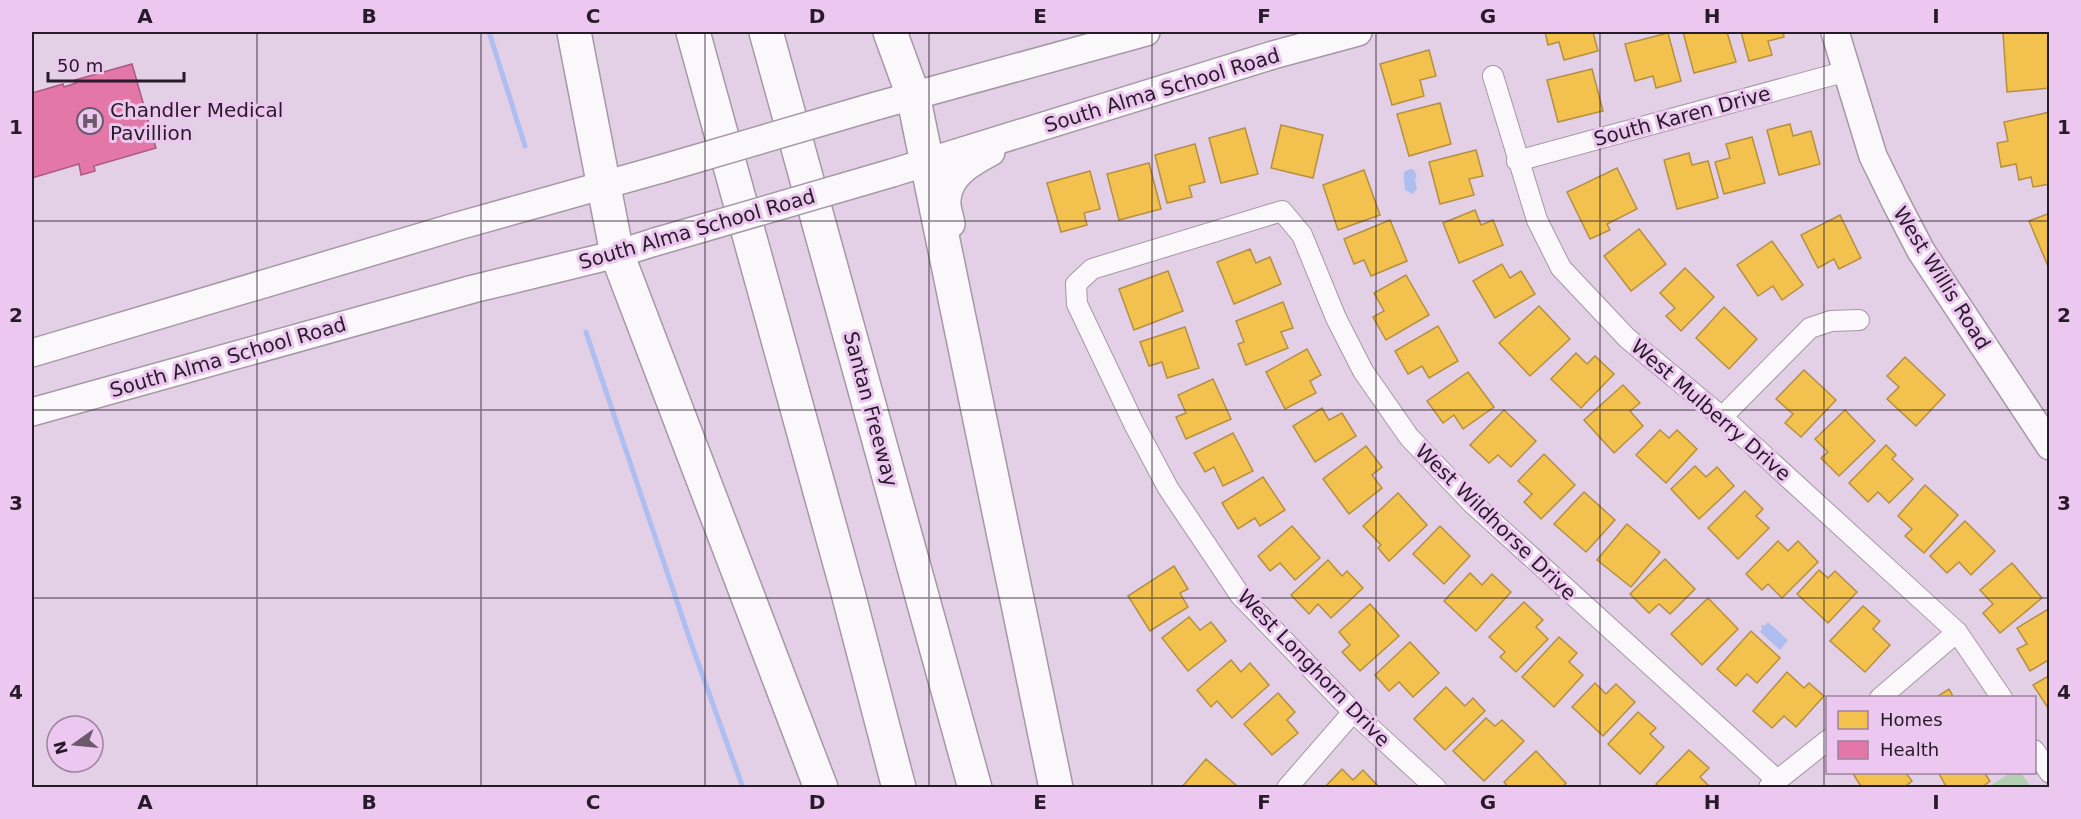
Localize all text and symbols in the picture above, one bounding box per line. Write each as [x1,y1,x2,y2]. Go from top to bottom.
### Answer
text: A [137,4,153,28]
text: B [361,4,377,28]
text: C [586,4,600,28]
text: D [809,4,825,28]
text: E [1033,4,1047,28]
text: F [1257,4,1271,28]
text: G [1480,4,1496,28]
text: H [1704,4,1720,28]
text: I [1932,4,1940,28]
street label: South Alma School Road [1041,43,1283,137]
scale bar [48,45,184,83]
text: 50 m [57,55,103,76]
street label: South Karen Drive [1591,81,1773,151]
place label: Chandler Medical Pavillion [110,98,283,145]
hospital icon: Chandler Medical Pavillion [75,106,105,136]
text: 1 [9,115,23,139]
text: 1 [2057,115,2071,139]
street label: South Alma School Road [576,184,818,274]
street label: West Willis Road [1888,202,1996,354]
text: 2 [9,303,23,327]
text: 2 [2057,303,2071,327]
street label: South Alma School Road [107,312,349,402]
street label: Santan Freeway [839,329,903,489]
street label: West Mulberry Drive [1626,334,1796,486]
street label: West Wildhorse Drive [1411,439,1581,605]
text: 3 [9,491,23,515]
text: 3 [2057,491,2071,515]
street label: West Longhorn Drive [1233,584,1395,752]
text: 4 [9,680,23,704]
text: 4 [2057,680,2071,704]
legend [1826,696,2036,774]
text: Homes [1880,709,1943,730]
north arrow [45,714,105,774]
text: N [50,739,72,757]
text: Health [1880,739,1939,760]
text: A [137,790,153,814]
text: B [361,790,377,814]
text: C [586,790,600,814]
text: D [809,790,825,814]
text: E [1033,790,1047,814]
text: F [1257,790,1271,814]
text: G [1480,790,1496,814]
text: H [1704,790,1720,814]
text: I [1932,790,1940,814]

